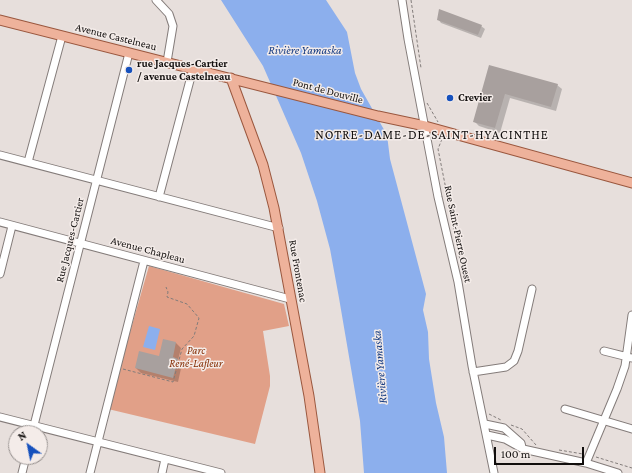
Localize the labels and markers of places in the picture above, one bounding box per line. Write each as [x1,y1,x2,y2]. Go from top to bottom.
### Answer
place label: rue Jacques-Cartier / avenue Castelneau [137,57,231,83]
marker: rue Jacques-Cartier / avenue Castelneau [124,65,134,75]
place label: Crevier [458,91,492,105]
marker: Crevier [445,93,455,103]

